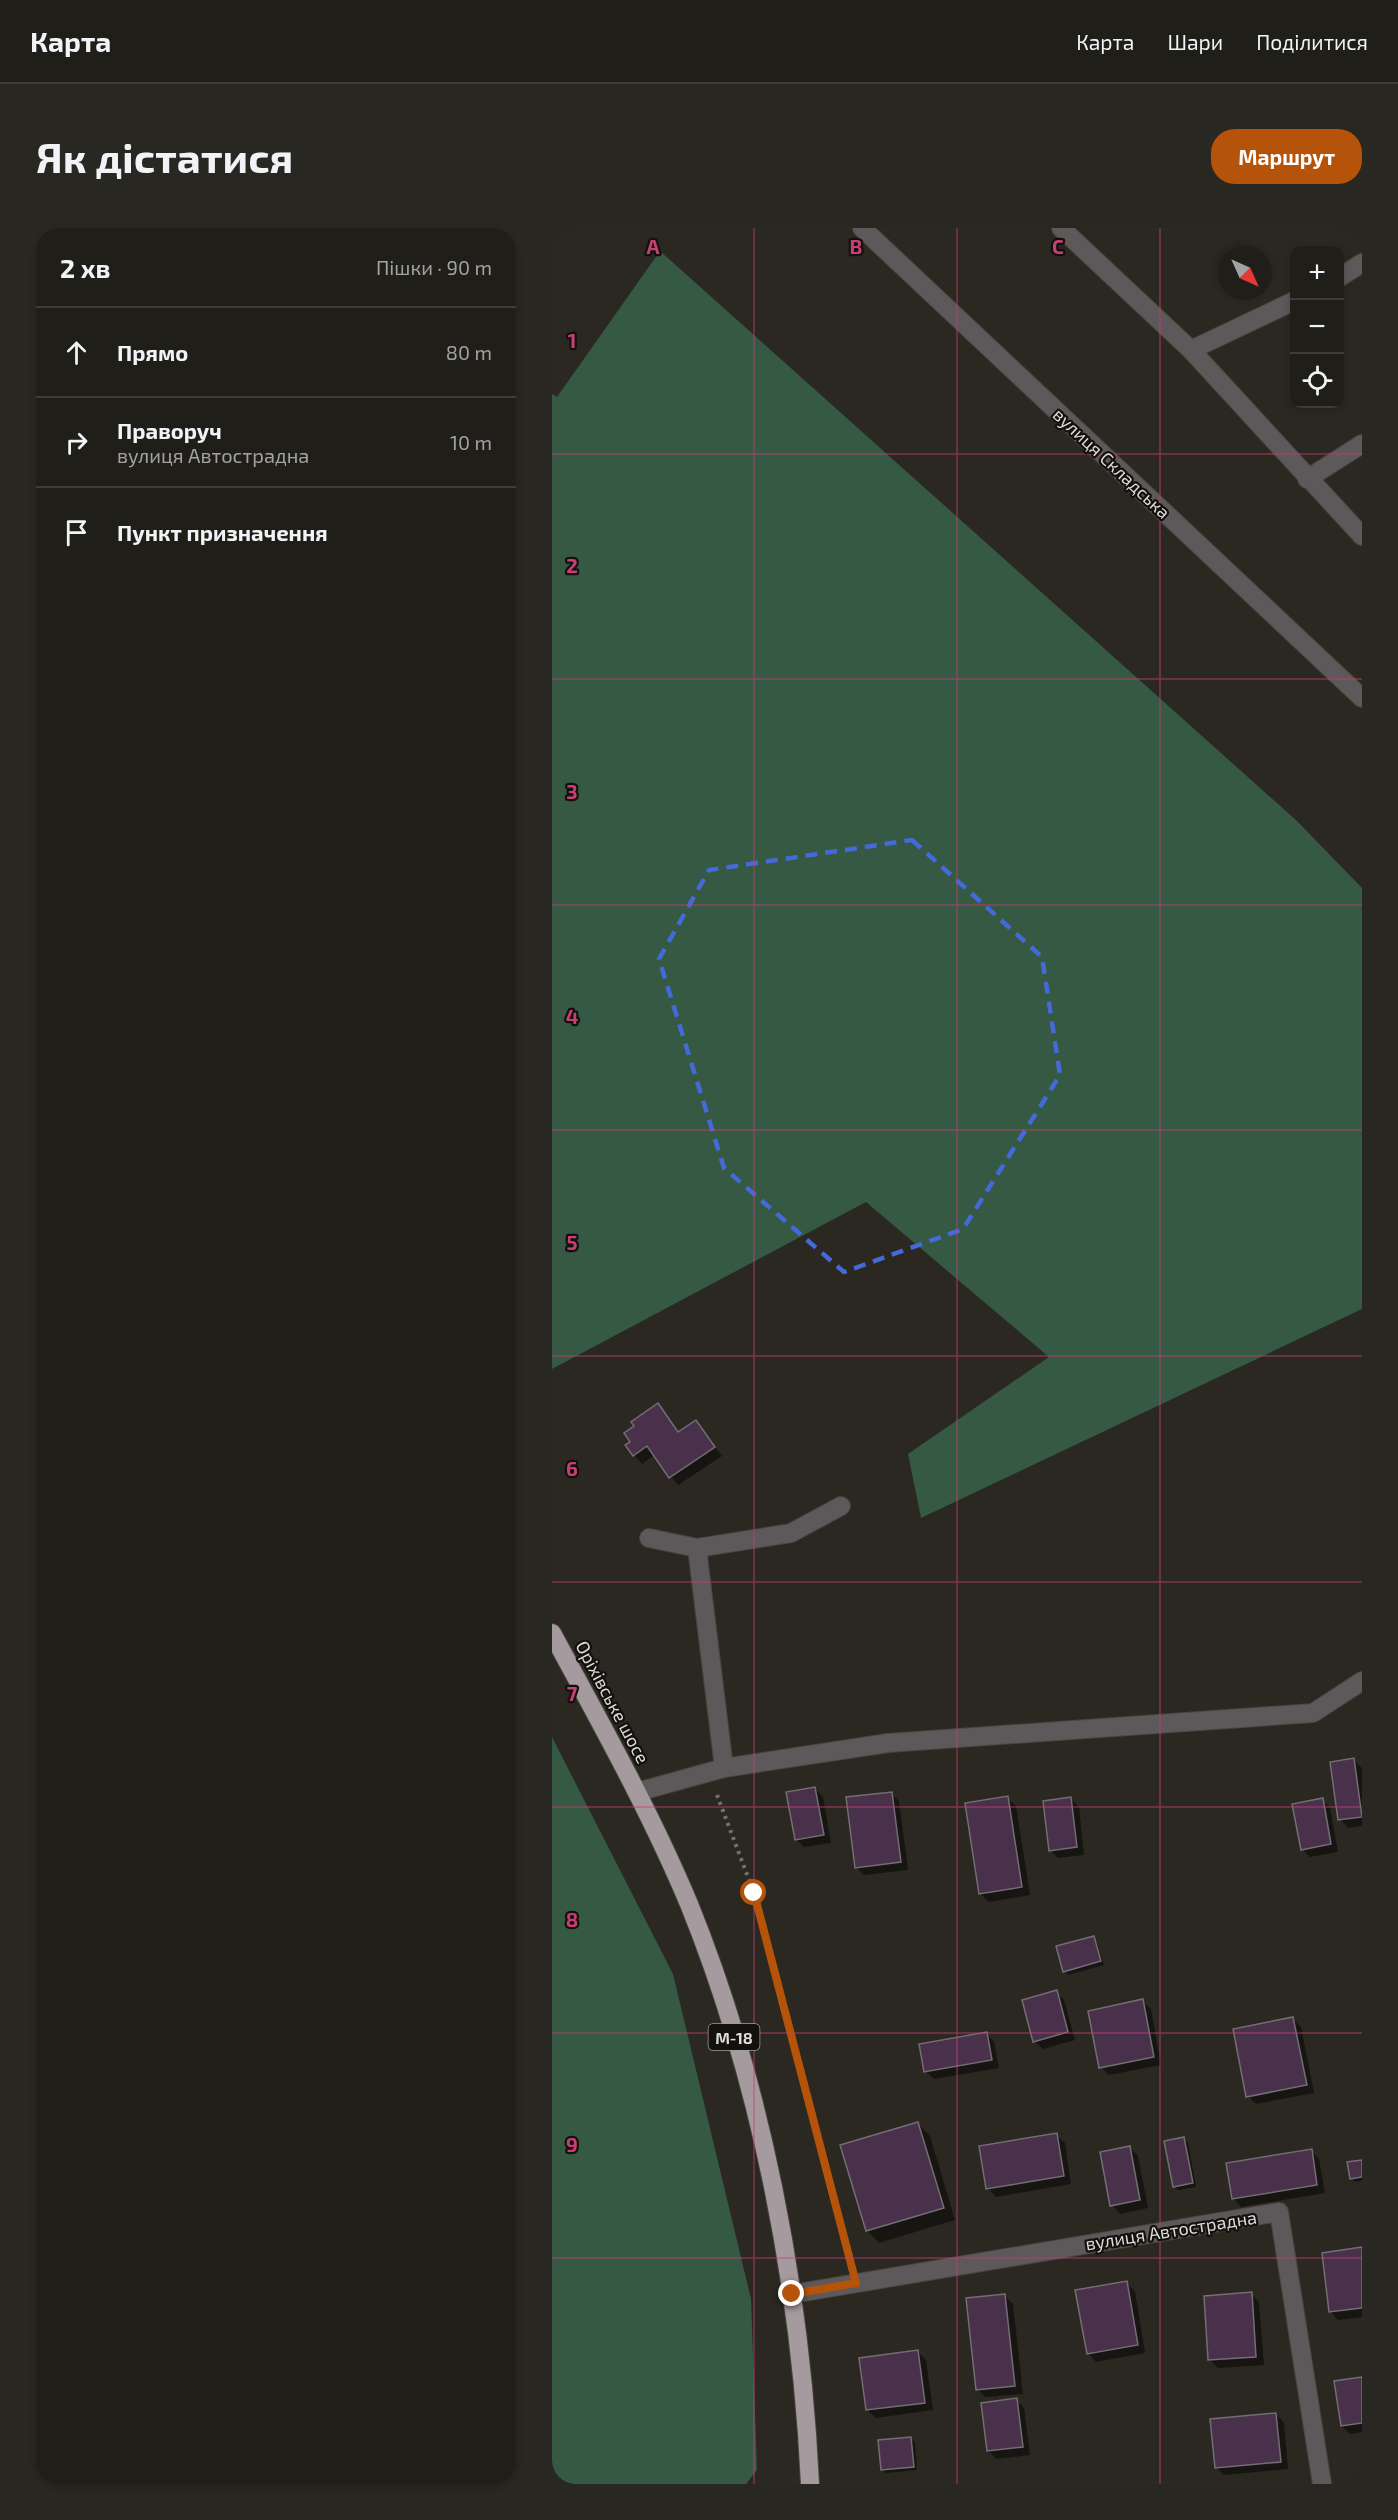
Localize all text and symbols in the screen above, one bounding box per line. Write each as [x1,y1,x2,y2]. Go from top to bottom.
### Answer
text: Карта [30,24,111,58]
text: Карта [1076,29,1134,54]
text: Шари [1167,29,1223,54]
text: Поділитися [1256,29,1368,54]
button: Маршрут [1211,129,1362,184]
text: Як дістатися [36,131,293,181]
text: A [646,234,660,258]
text: B [850,234,862,258]
text: C [1052,234,1064,258]
north arrow [1218,246,1272,300]
map controls [1290,246,1344,408]
button: + [1290,246,1344,300]
text: 2 хв [60,252,110,283]
text: Пішки · 90 m [376,255,492,279]
button: − [1290,300,1344,354]
text: 1 [568,328,576,352]
icon: ahead [60,336,93,369]
text: Прямо [117,339,188,365]
text: 80 m [446,340,492,364]
button: locate [1290,354,1344,408]
street label: вулиця Складська [1049,403,1175,523]
text: Праворуч [117,417,222,443]
icon: right [60,426,93,459]
text: 10 m [450,430,492,454]
text: вулиця Автострадна [117,443,309,467]
icon: arrive [60,516,93,549]
text: Пункт призначення [117,519,328,545]
text: 2 [566,553,578,577]
text: 3 [566,779,578,803]
text: 4 [566,1004,579,1028]
text: 5 [566,1230,578,1254]
text: 6 [566,1456,578,1480]
street label: Оріхівське шосе [571,1637,655,1767]
text: 7 [567,1681,578,1705]
route start [740,1879,766,1905]
text: 8 [566,1907,578,1931]
road number: М-18 [708,2024,759,2050]
text: 9 [566,2132,578,2156]
street label: вулиця Автострадна [1084,2206,1258,2254]
route end [778,2280,804,2306]

